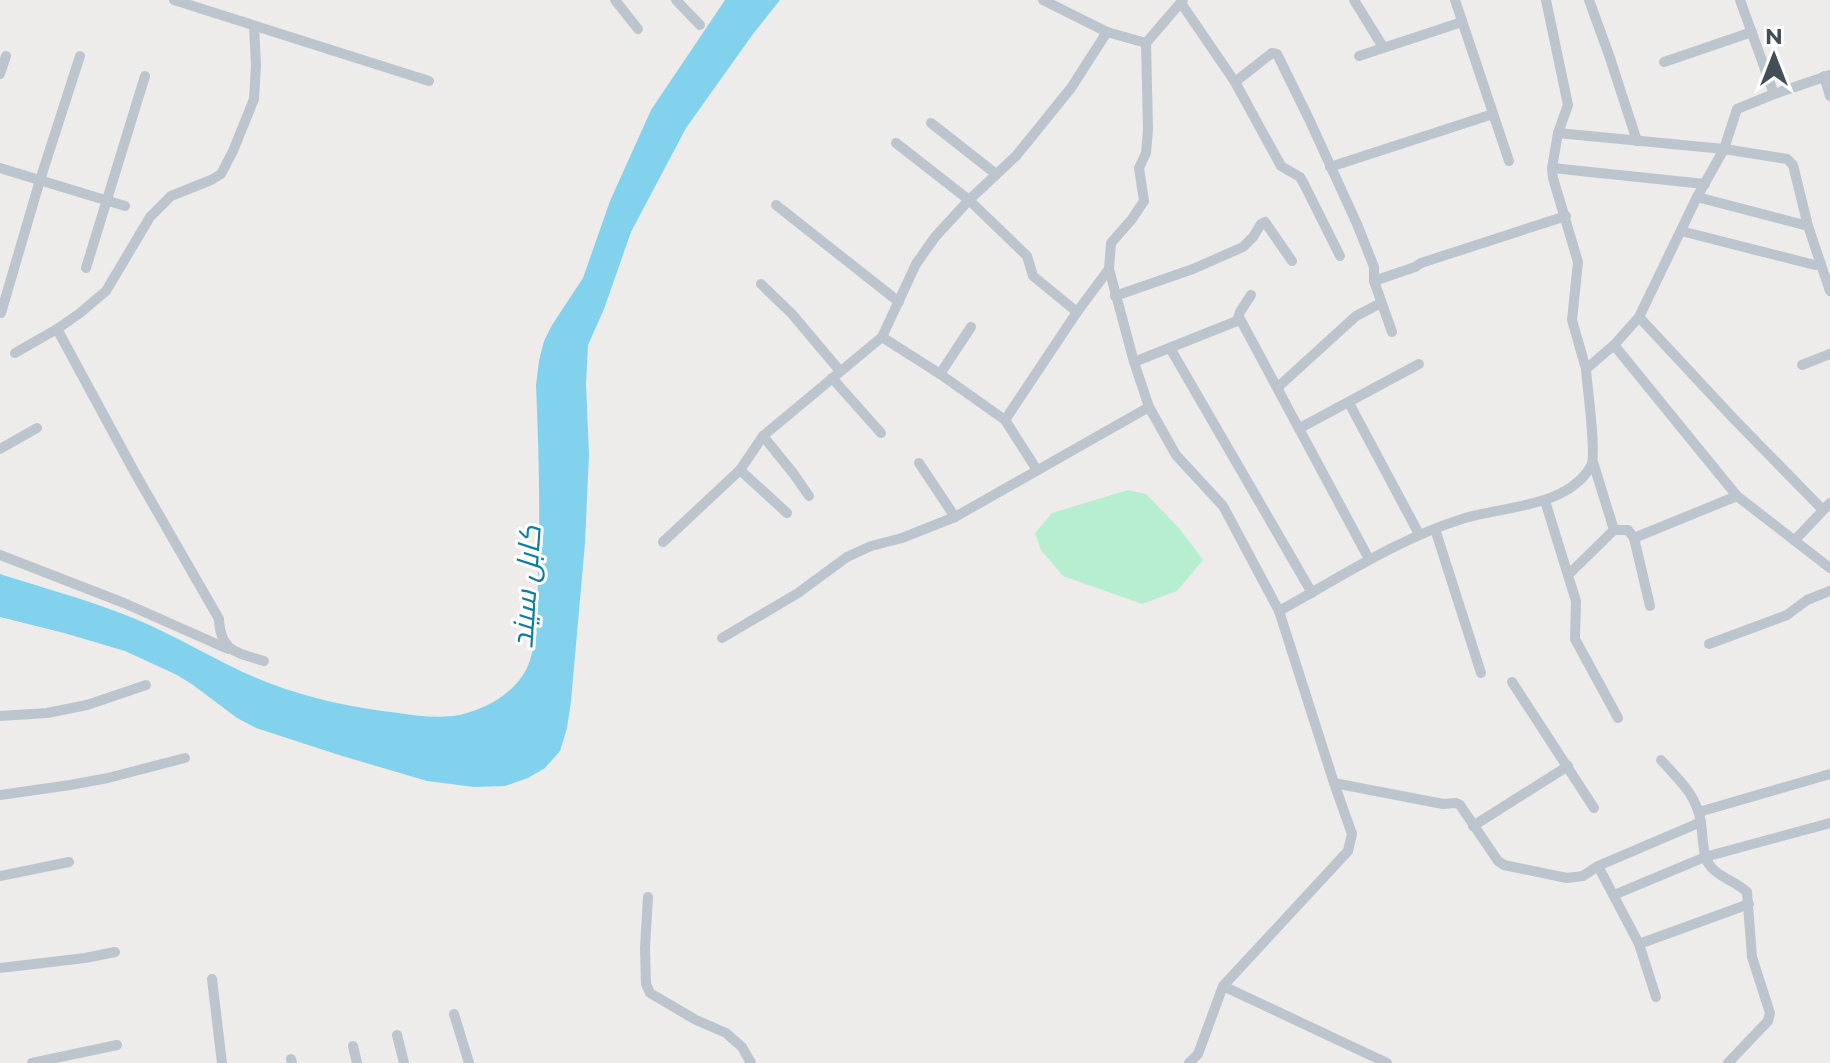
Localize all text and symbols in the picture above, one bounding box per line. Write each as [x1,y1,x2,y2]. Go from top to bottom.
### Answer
north arrow [1734,16,1814,96]
text: N [1765,23,1783,50]
water label: کابل سيند [503,524,549,650]

